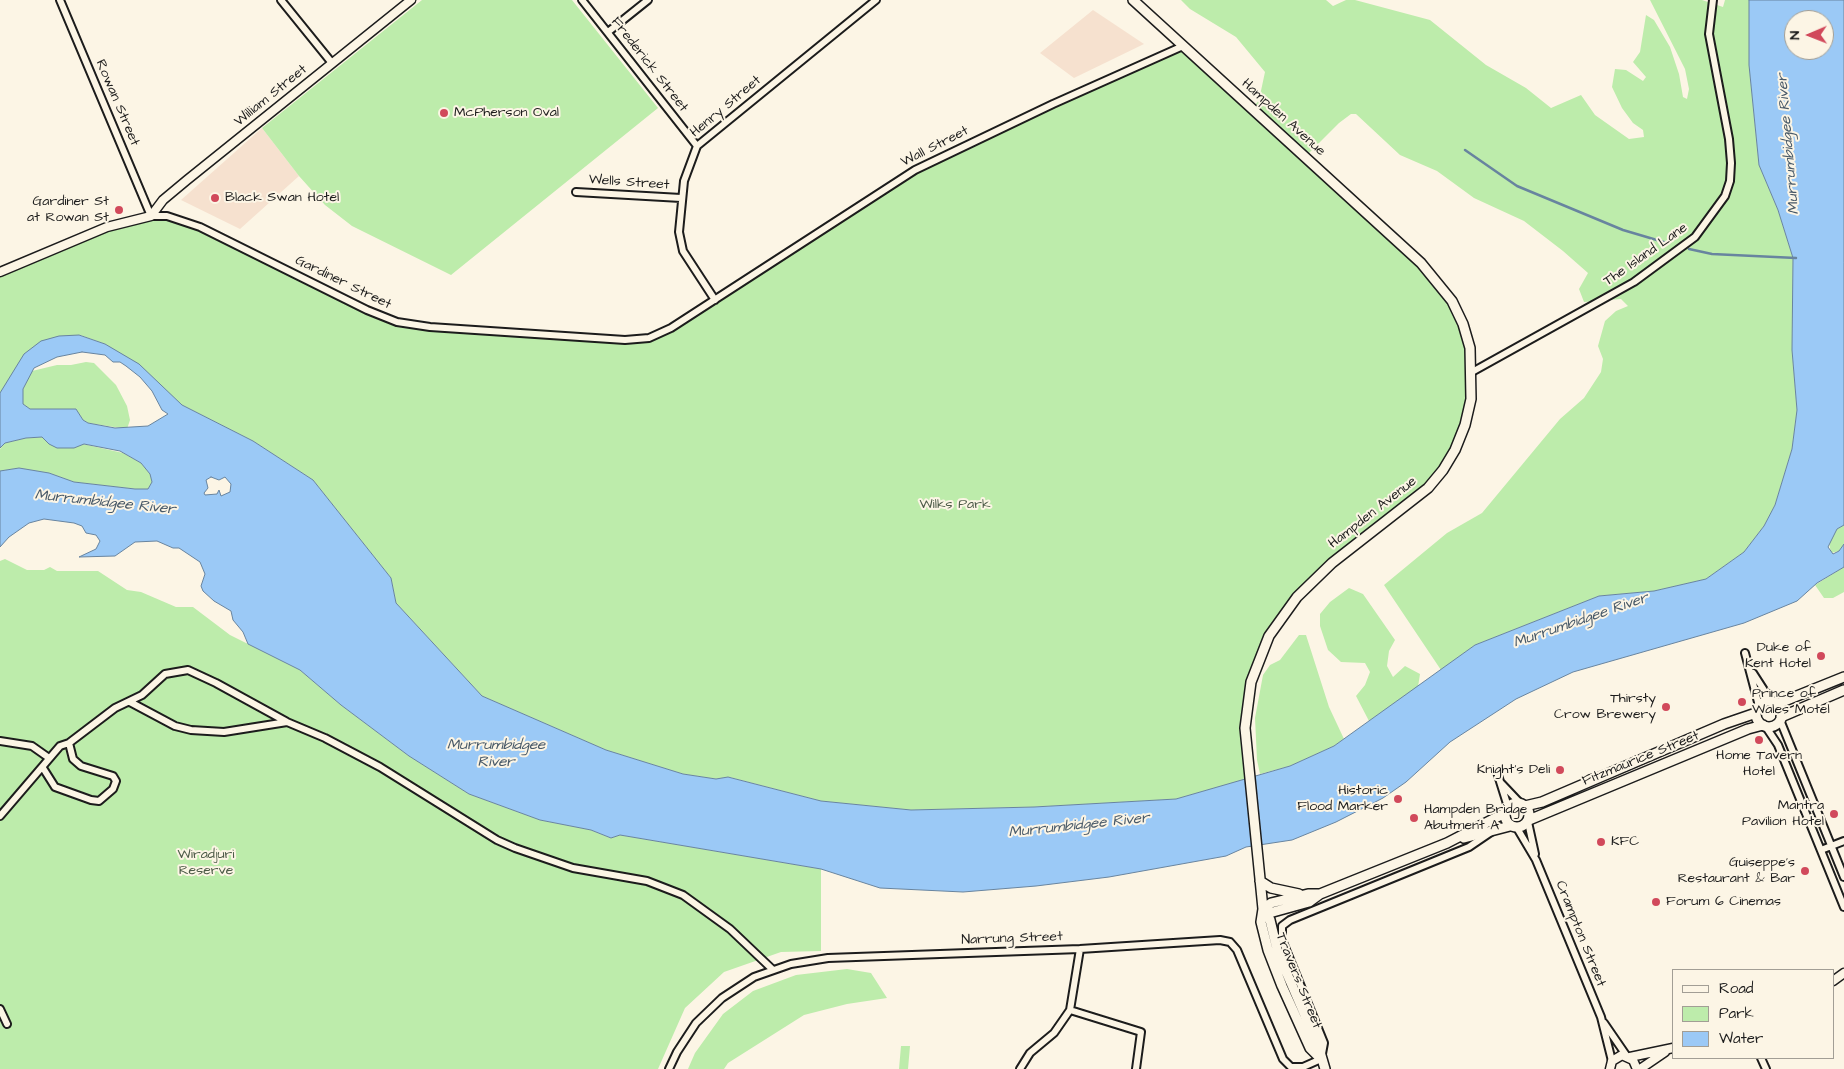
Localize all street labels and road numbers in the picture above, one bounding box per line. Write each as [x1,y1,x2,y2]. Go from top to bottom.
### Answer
street label: Frederick Street [607,14,691,116]
street label: Rowan Street [91,57,143,149]
street label: William Street [231,62,311,130]
street label: Henry Street [687,73,765,141]
street label: Hampden Avenue [1238,76,1328,160]
street label: Wall Street [898,123,972,171]
street label: Wells Street [588,172,670,194]
street label: The Island Lane [1601,220,1691,290]
street label: Gardiner Street [292,252,394,314]
street label: Hampden Avenue [1326,473,1420,553]
street label: Fitzmaurice Street [1580,728,1702,790]
street label: Crampton Street [1551,879,1609,989]
street label: Narrung Street [961,929,1063,949]
street label: Travers Street [1271,931,1325,1031]

